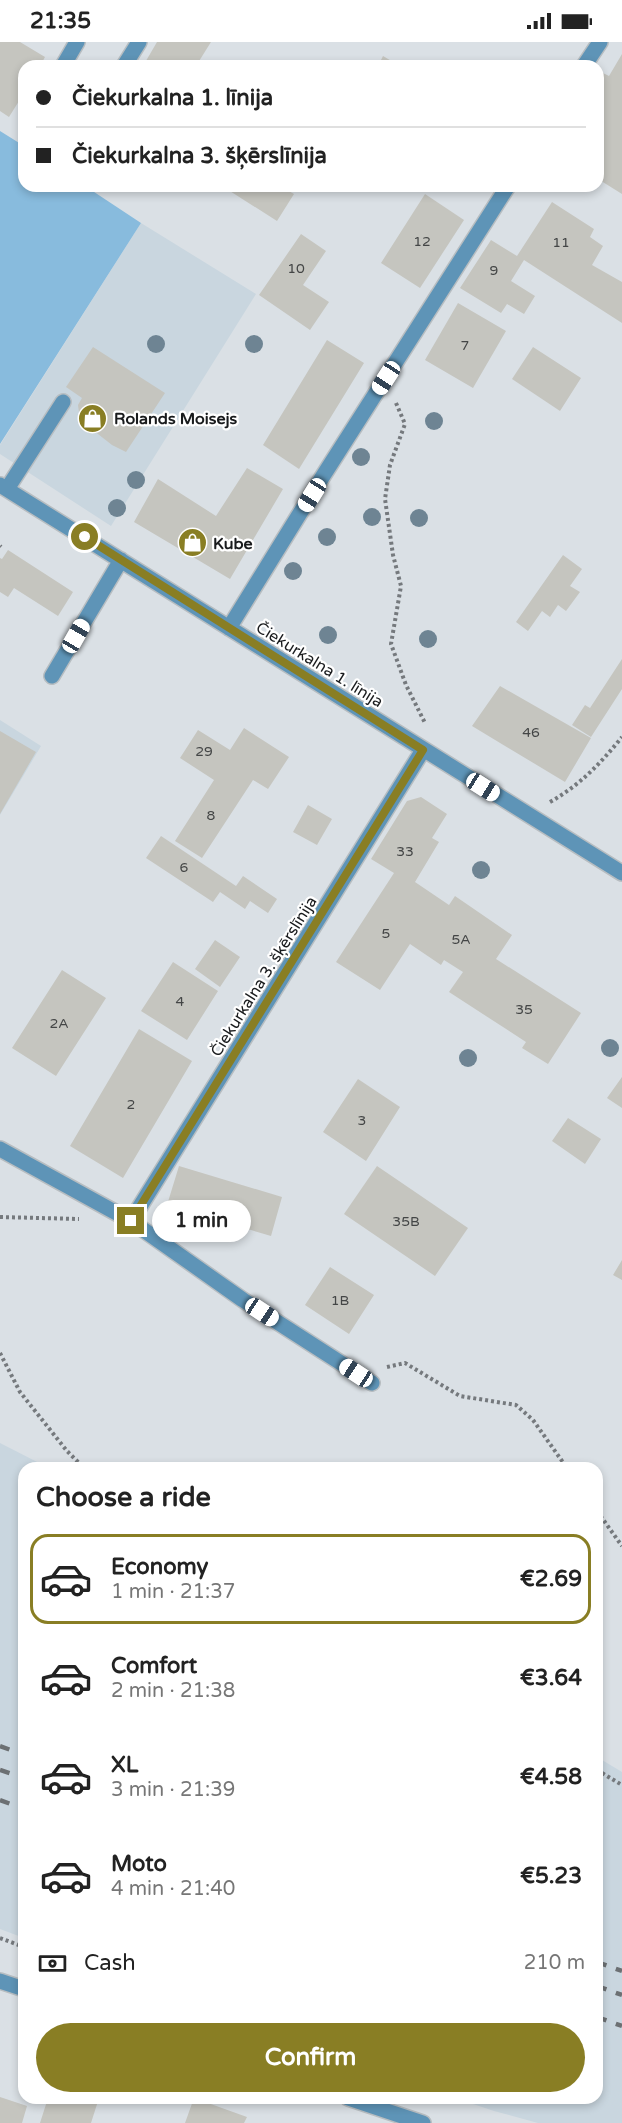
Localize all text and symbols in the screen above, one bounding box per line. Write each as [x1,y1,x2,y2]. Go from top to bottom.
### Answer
text: 21:35 [30,8,91,34]
text: Čiekurkalna 1. līnija [72,85,273,111]
text: Čiekurkalna 3. šķērslīnija [72,143,327,169]
house number: 12 [413,233,431,250]
house number: 11 [552,234,570,251]
house number: 10 [287,260,305,277]
house number: 9 [490,262,498,279]
house number: 7 [461,337,469,354]
car [369,358,403,398]
shop icon: Rolands Moisejs [77,402,109,434]
place label: Rolands Moisejs [114,409,238,429]
car [295,475,329,515]
route start [71,523,98,550]
shop icon: Kube [176,527,208,559]
place label: Kube [213,534,253,554]
car [59,616,93,656]
street label: Čiekurkalna 1. līnija [252,618,387,712]
house number: 46 [522,724,540,741]
house number: 29 [195,743,213,760]
car [463,770,503,804]
house number: 8 [207,807,216,824]
house number: 33 [396,843,414,860]
house number: 6 [180,859,189,876]
street label: Čiekurkalna 3. šķērslīnija [206,893,321,1060]
house number: 5 [382,925,390,942]
house number: 5A [451,931,471,948]
house number: 4 [176,993,185,1010]
house number: 35 [515,1001,533,1018]
house number: 2A [49,1015,69,1032]
house number: 2 [127,1096,135,1113]
house number: 3 [358,1112,366,1129]
callout: 1 min [152,1200,251,1242]
route end [117,1207,144,1234]
text: 1 min [175,1209,228,1233]
house number: 35B [392,1213,420,1230]
house number: 1B [331,1292,349,1309]
car [242,1295,282,1329]
car [336,1356,376,1390]
text: Choose a ride [36,1481,211,1514]
icon: car [39,1552,93,1606]
text: Economy [111,1554,208,1580]
text: €2.69 [520,1566,582,1592]
text: 1 min · 21:37 [111,1580,235,1604]
icon: car [39,1651,93,1705]
text: Comfort [111,1653,197,1679]
text: €3.64 [520,1665,582,1691]
text: 2 min · 21:38 [111,1679,235,1703]
icon: car [39,1750,93,1804]
text: XL [111,1752,138,1778]
text: €4.58 [520,1764,582,1790]
text: 3 min · 21:39 [111,1778,235,1802]
icon: car [39,1849,93,1903]
text: Moto [111,1851,167,1877]
text: €5.23 [520,1863,582,1889]
text: 4 min · 21:40 [111,1877,235,1901]
icon: cash [36,1947,69,1980]
text: Cash [84,1950,136,1976]
text: 210 m [524,1951,585,1975]
button: Confirm [36,2023,585,2092]

